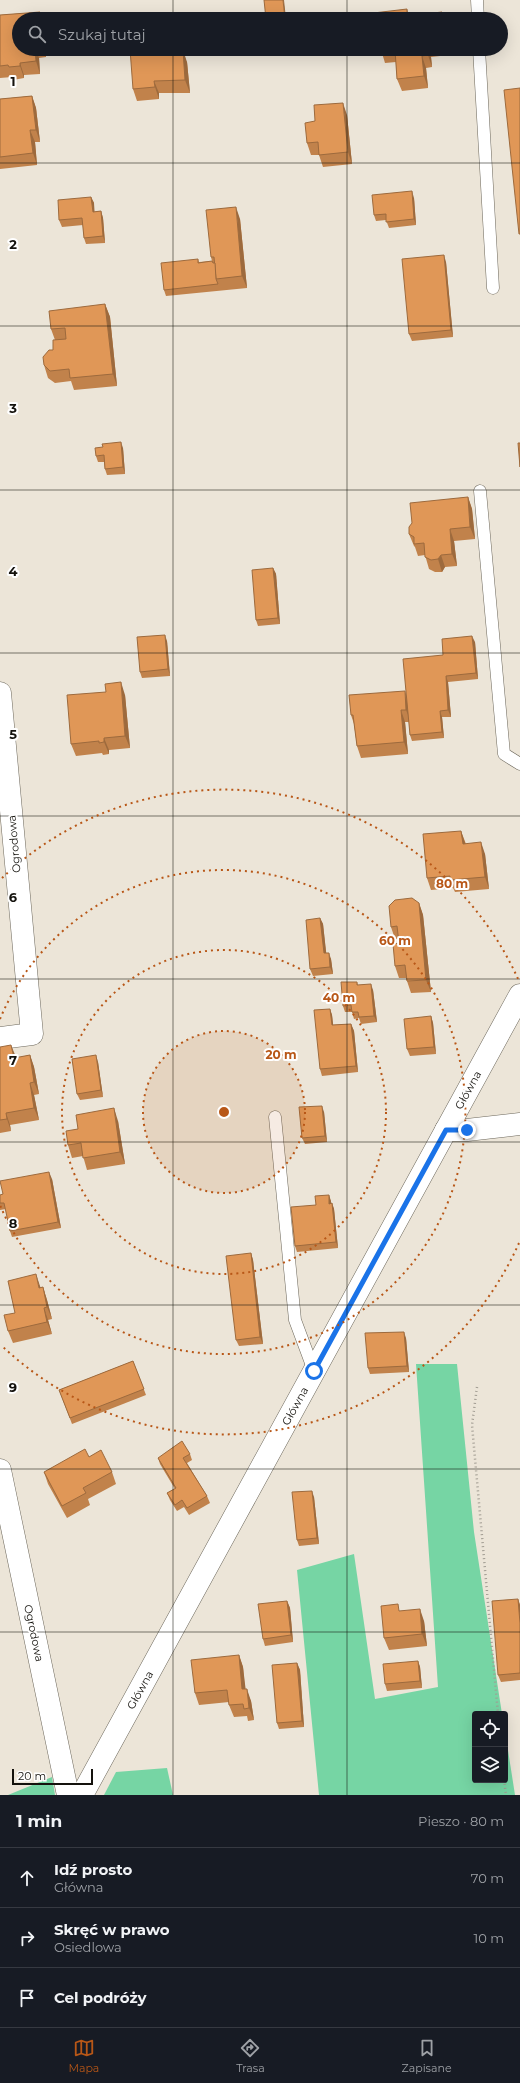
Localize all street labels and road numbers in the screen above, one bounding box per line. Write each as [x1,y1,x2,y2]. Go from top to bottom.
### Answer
street label: Ogrodowa [4,814,24,874]
street label: Główna [452,1068,484,1112]
street label: Główna [279,1384,311,1428]
street label: Ogrodowa [21,1603,47,1663]
street label: Główna [124,1668,156,1712]

